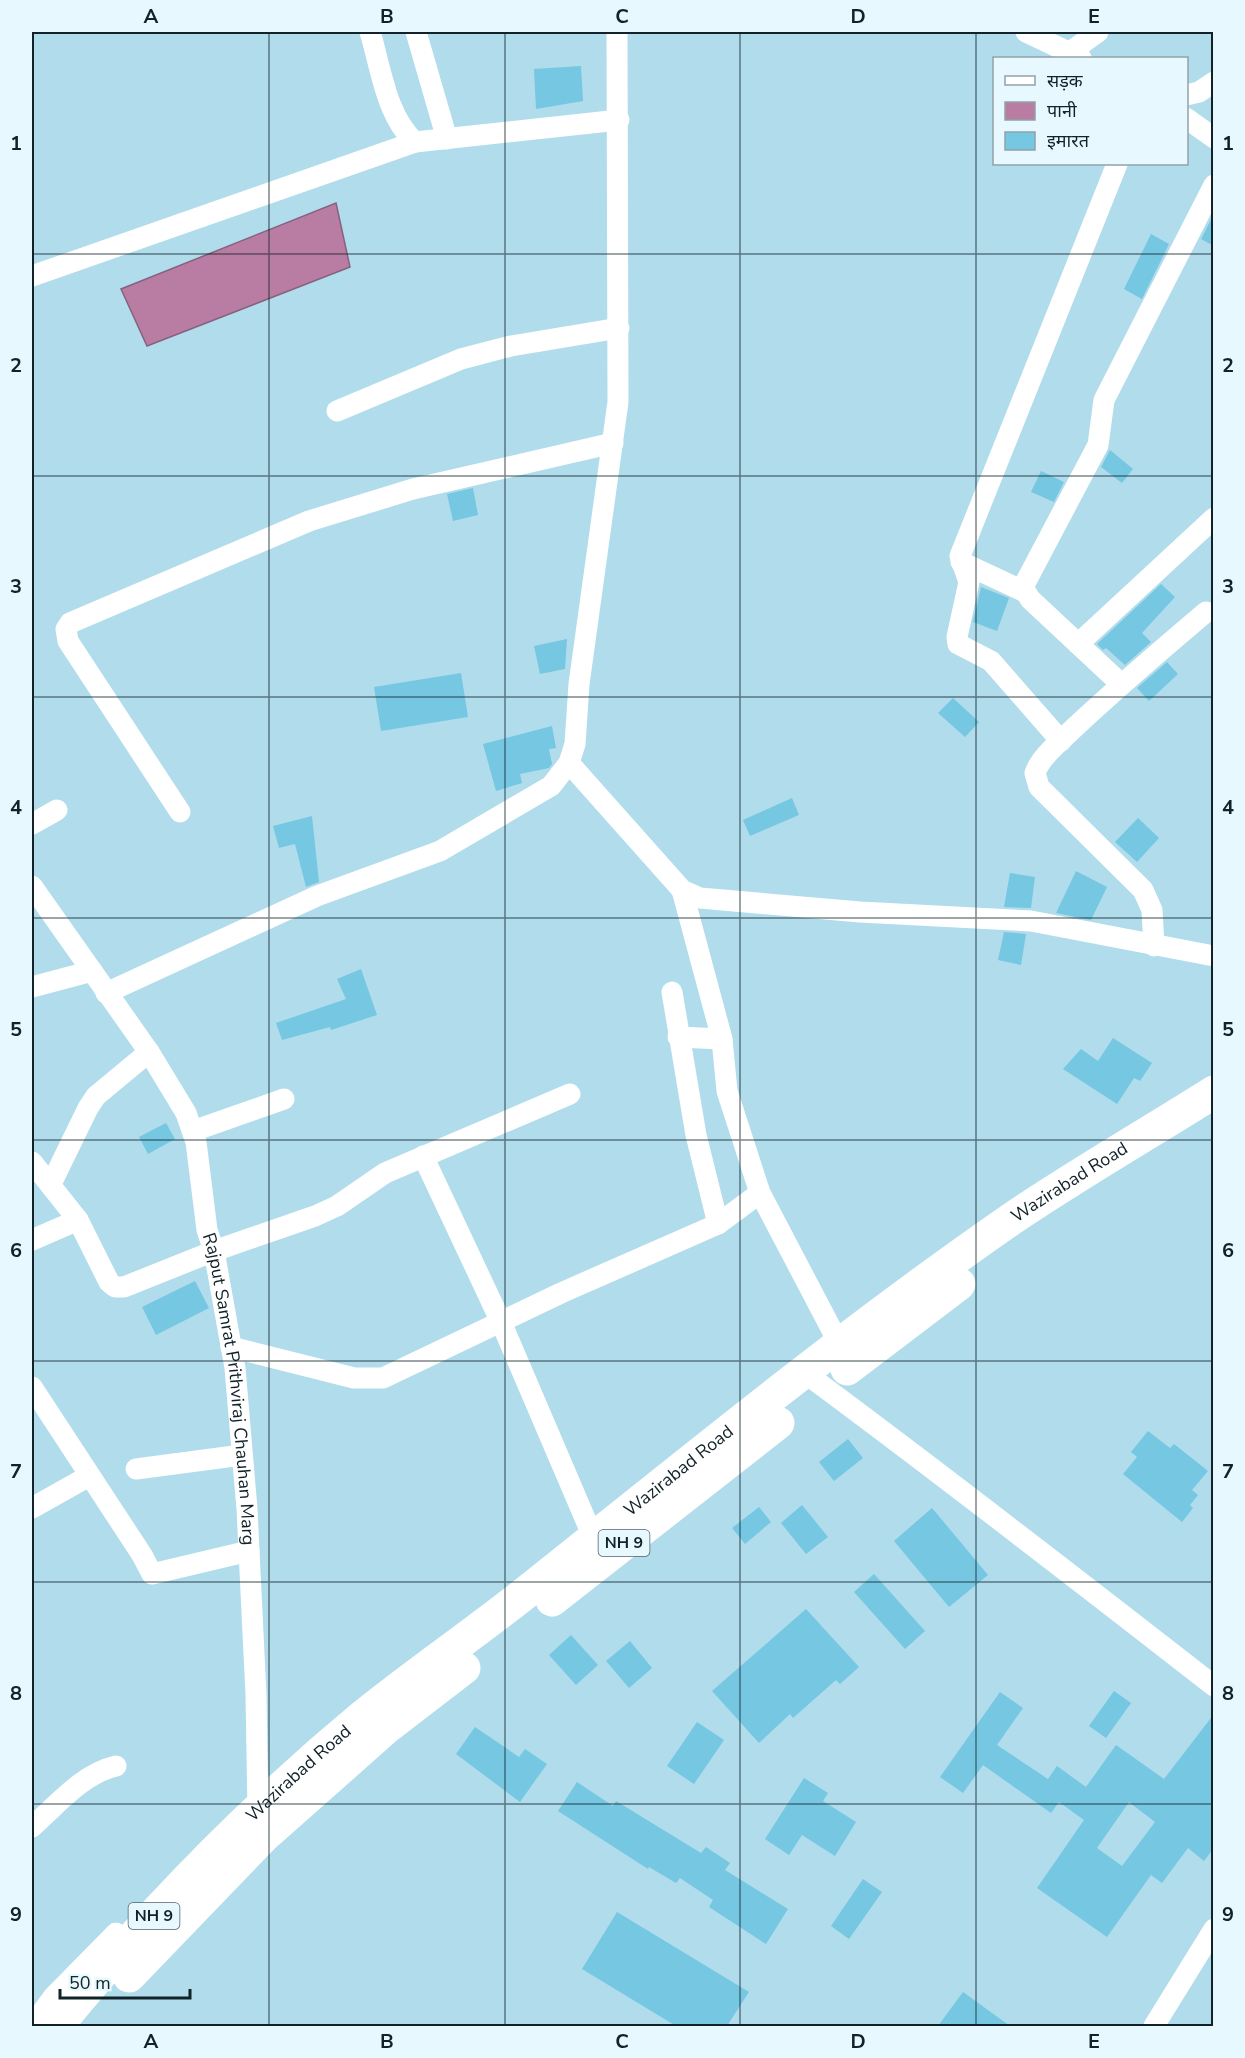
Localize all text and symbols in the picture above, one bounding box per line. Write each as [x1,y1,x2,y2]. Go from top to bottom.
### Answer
text: A [144,3,159,30]
text: B [380,3,394,30]
text: C [615,3,629,30]
text: D [850,3,866,30]
text: E [1088,3,1100,30]
legend [993,57,1188,165]
text: सड़क [1047,69,1084,93]
text: पानी [1047,99,1077,123]
text: इमारत [1047,129,1090,153]
text: 1 [10,130,22,157]
text: 1 [1222,130,1234,157]
text: 2 [10,352,22,379]
text: 2 [1222,352,1234,379]
text: 3 [10,573,22,600]
text: 3 [1222,573,1234,600]
text: 4 [10,794,22,821]
text: 4 [1222,794,1234,821]
text: 5 [10,1016,22,1043]
text: 5 [1222,1016,1234,1043]
street label: Wazirabad Road [1006,1136,1132,1228]
street label: Rajput Samrat Prithviraj Chauhan Marg [197,1230,261,1546]
text: 6 [10,1237,22,1264]
text: 6 [1222,1237,1234,1264]
street label: Wazirabad Road [619,1419,738,1522]
text: 7 [10,1458,22,1485]
text: 7 [1222,1458,1234,1485]
road number: NH 9 [598,1530,650,1556]
text: 8 [10,1680,22,1707]
text: 8 [1222,1680,1234,1707]
street label: Wazirabad Road [241,1719,356,1827]
text: 9 [10,1901,22,1928]
text: 9 [1222,1901,1234,1928]
road number: NH 9 [128,1903,180,1929]
scale bar [60,1962,190,2000]
text: 50 m [69,1971,111,1995]
text: A [144,2028,159,2055]
text: B [380,2028,394,2055]
text: C [615,2028,629,2055]
text: D [850,2028,866,2055]
text: E [1088,2028,1100,2055]

